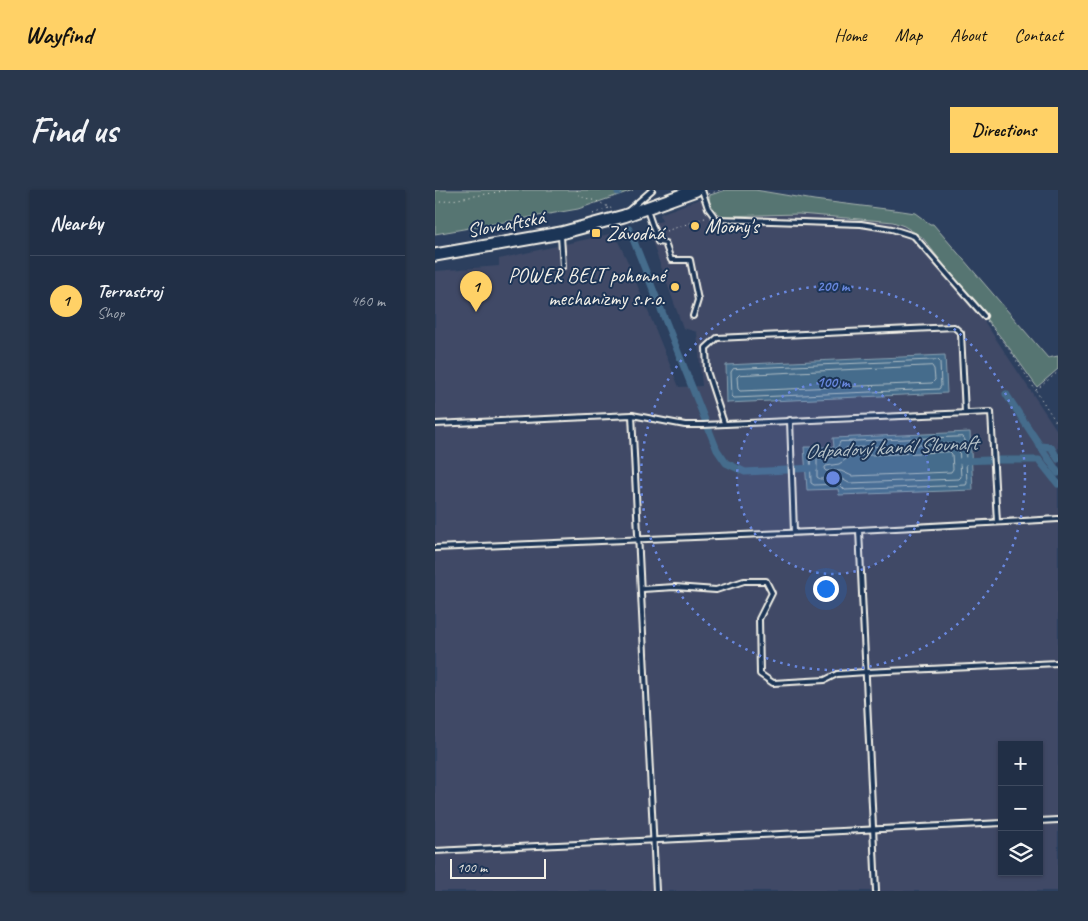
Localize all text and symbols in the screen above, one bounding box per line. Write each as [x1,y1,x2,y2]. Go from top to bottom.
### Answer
text: Wayfind [25,20,92,50]
text: Home [834,24,867,46]
text: Map [895,24,922,46]
text: About [950,24,986,46]
text: Contact [1014,24,1063,46]
button: Directions [950,107,1058,153]
text: Find us [30,108,117,153]
street label: Slovnaftská [465,204,549,243]
text: Nearby [50,210,103,236]
place label: Moony's [705,214,761,239]
marker: Moony's [689,220,701,232]
place label: Závodná [606,221,667,246]
marker: Závodná [590,227,602,239]
place label: POWER BELT pohonné mechanizmy s.r.o. [508,263,668,311]
pin: 1 [460,271,492,312]
text: 200 m [817,277,851,296]
text: Terrastroj [97,279,163,303]
marker: POWER BELT pohonné mechanizmy s.r.o. [669,281,681,293]
text: 1 [62,291,70,311]
text: 460 m [351,291,385,311]
text: Shop [97,303,124,323]
text: 100 m [817,373,851,392]
water label: Odpadový kanál Slovnaft [804,429,982,465]
centre of rings [824,469,842,487]
your location [813,576,839,602]
map controls [998,741,1043,876]
button: + [998,741,1043,786]
button: − [998,786,1043,831]
button: layers [998,831,1043,876]
scale bar [450,856,546,879]
text: 100 m [457,859,487,876]

